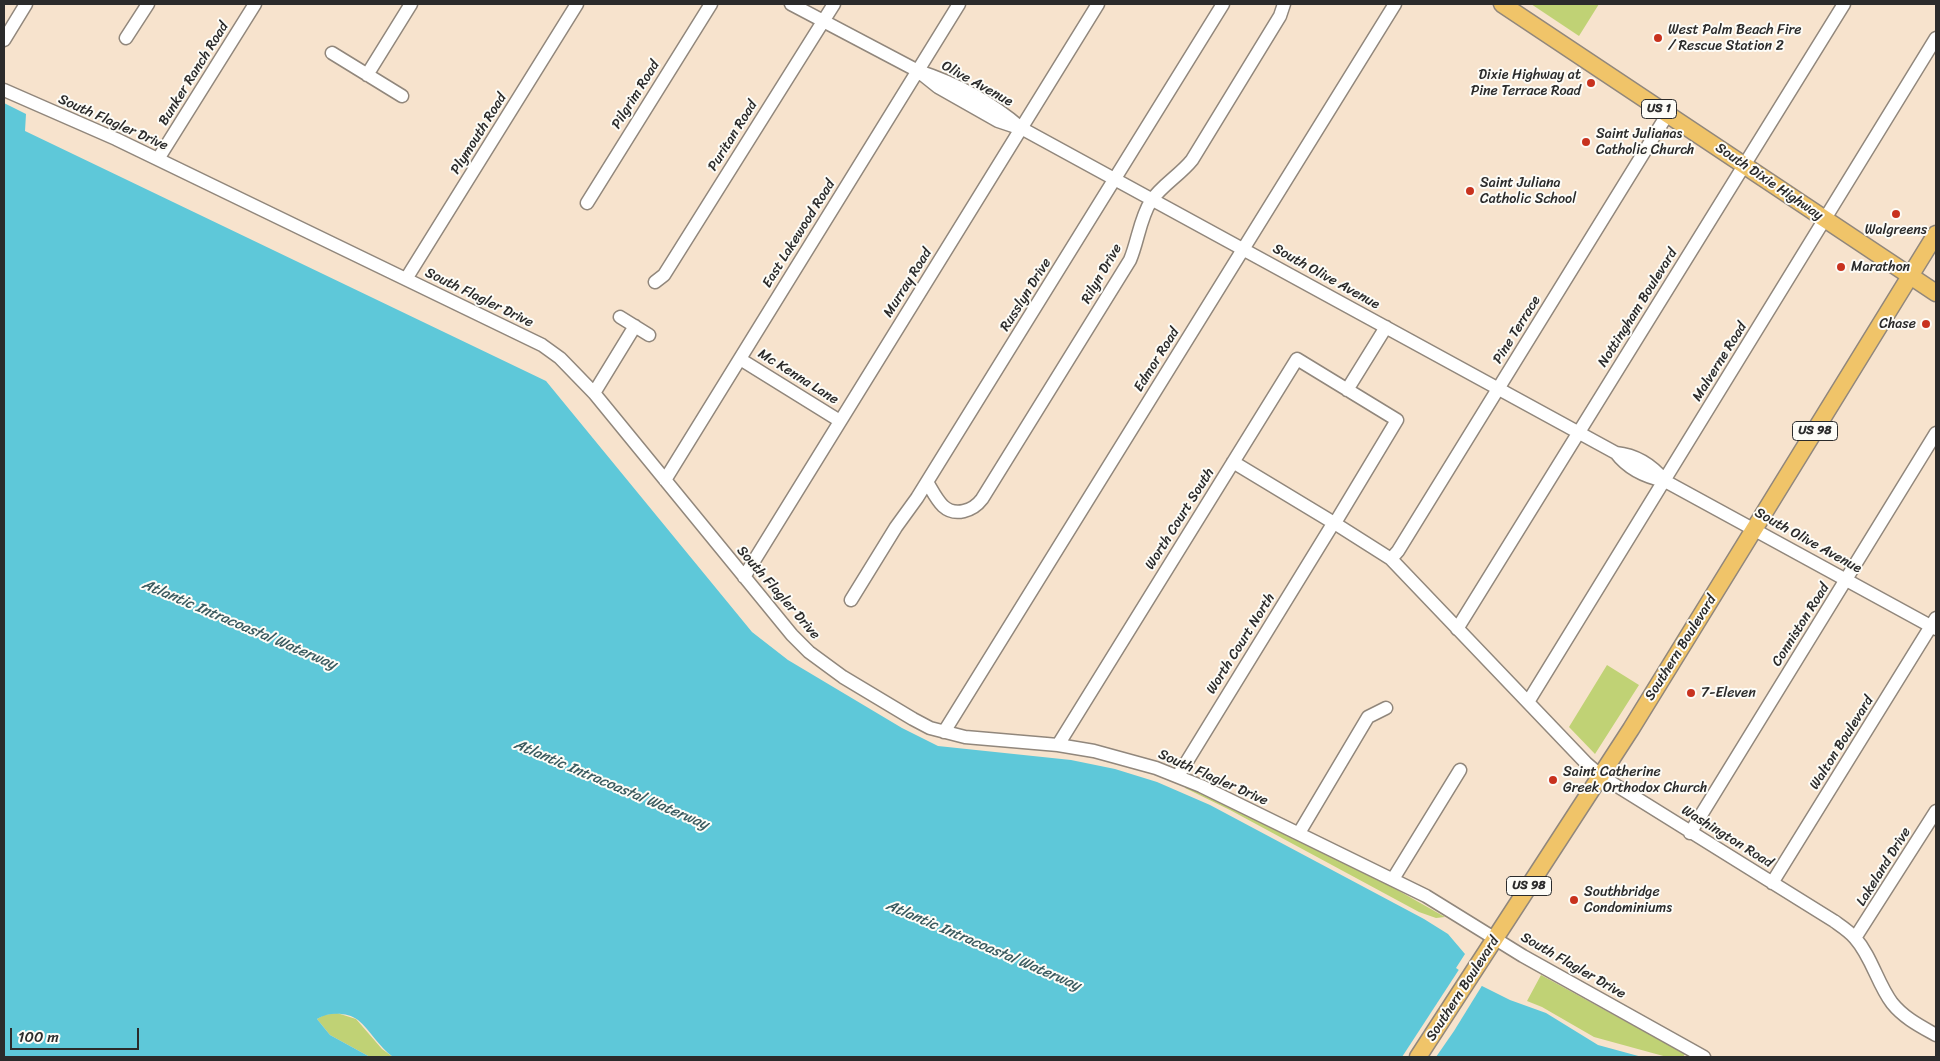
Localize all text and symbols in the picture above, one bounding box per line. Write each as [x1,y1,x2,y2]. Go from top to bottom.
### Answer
street label: Bunker Ranch Road [155,19,233,129]
place label: West Palm Beach Fire / Rescue Station 2 [1668,22,1802,54]
marker: West Palm Beach Fire / Rescue Station 2 [1652,32,1664,44]
street label: Pilgrim Road [608,58,664,132]
street label: Olive Avenue [938,58,1016,110]
place label: Dixie Highway at Pine Terrace Road [1471,67,1581,100]
marker: Dixie Highway at Pine Terrace Road [1585,77,1597,89]
street label: Plymouth Road [447,90,511,178]
street label: South Flagler Drive [55,91,171,155]
street label: Puritan Road [705,98,761,174]
road number: US 1 [1642,100,1676,118]
place label: Saint Julianas Catholic Church [1596,126,1694,158]
marker: Saint Julianas Catholic Church [1580,136,1592,148]
street label: South Dixie Highway [1712,140,1826,224]
place label: Saint Juliana Catholic School [1480,175,1576,208]
street label: East Lakewood Road [759,177,839,291]
marker: Saint Juliana Catholic School [1464,185,1476,197]
marker: Walgreens [1890,208,1902,220]
place label: Walgreens [1865,222,1927,238]
street label: Rilyn Drive [1078,241,1126,307]
street label: South Olive Avenue [1270,241,1382,313]
street label: Murray Road [880,245,936,321]
street label: Nottingham Boulevard [1595,246,1681,370]
street label: Russlyn Drive [997,255,1055,335]
place label: Marathon [1851,259,1910,275]
marker: Marathon [1835,261,1847,273]
street label: South Flagler Drive [422,264,536,332]
street label: Pine Terrace [1490,293,1544,367]
place label: Chase [1879,316,1916,332]
marker: Chase [1920,318,1932,330]
street label: Malverne Road [1689,319,1751,405]
street label: Edmor Road [1131,325,1183,395]
street label: Mc Kenna Lane [755,346,841,408]
road number: US 98 [1792,422,1838,441]
street label: Worth Court South [1142,465,1218,573]
street label: South Olive Avenue [1752,505,1864,577]
street label: South Flagler Drive [733,543,823,643]
water label: Atlantic Intracoastal Waterway [139,576,339,674]
street label: Conniston Road [1769,580,1833,670]
street label: Worth Court North [1203,591,1279,697]
street label: Southern Boulevard [1642,592,1720,704]
place label: 7-Eleven [1701,685,1756,701]
marker: 7-Eleven [1685,687,1697,699]
street label: Walton Boulevard [1806,693,1878,793]
water label: Atlantic Intracoastal Waterway [511,736,711,834]
street label: South Flagler Drive [1155,746,1271,810]
place label: Saint Catherine Greek Orthodox Church [1563,764,1707,796]
marker: Saint Catherine Greek Orthodox Church [1547,774,1559,786]
street label: Washington Road [1678,802,1776,872]
street label: Lakeland Drive [1853,825,1915,909]
road number: US 98 [1506,876,1552,896]
place label: Southbridge Condominiums [1584,884,1672,916]
marker: Southbridge Condominiums [1568,894,1580,906]
water label: Atlantic Intracoastal Waterway [883,897,1083,995]
street label: South Flagler Drive [1518,929,1628,1003]
street label: Southern Boulevard [1423,934,1503,1044]
scale bar [12,1018,141,1050]
text: 100 m [18,1024,59,1050]

